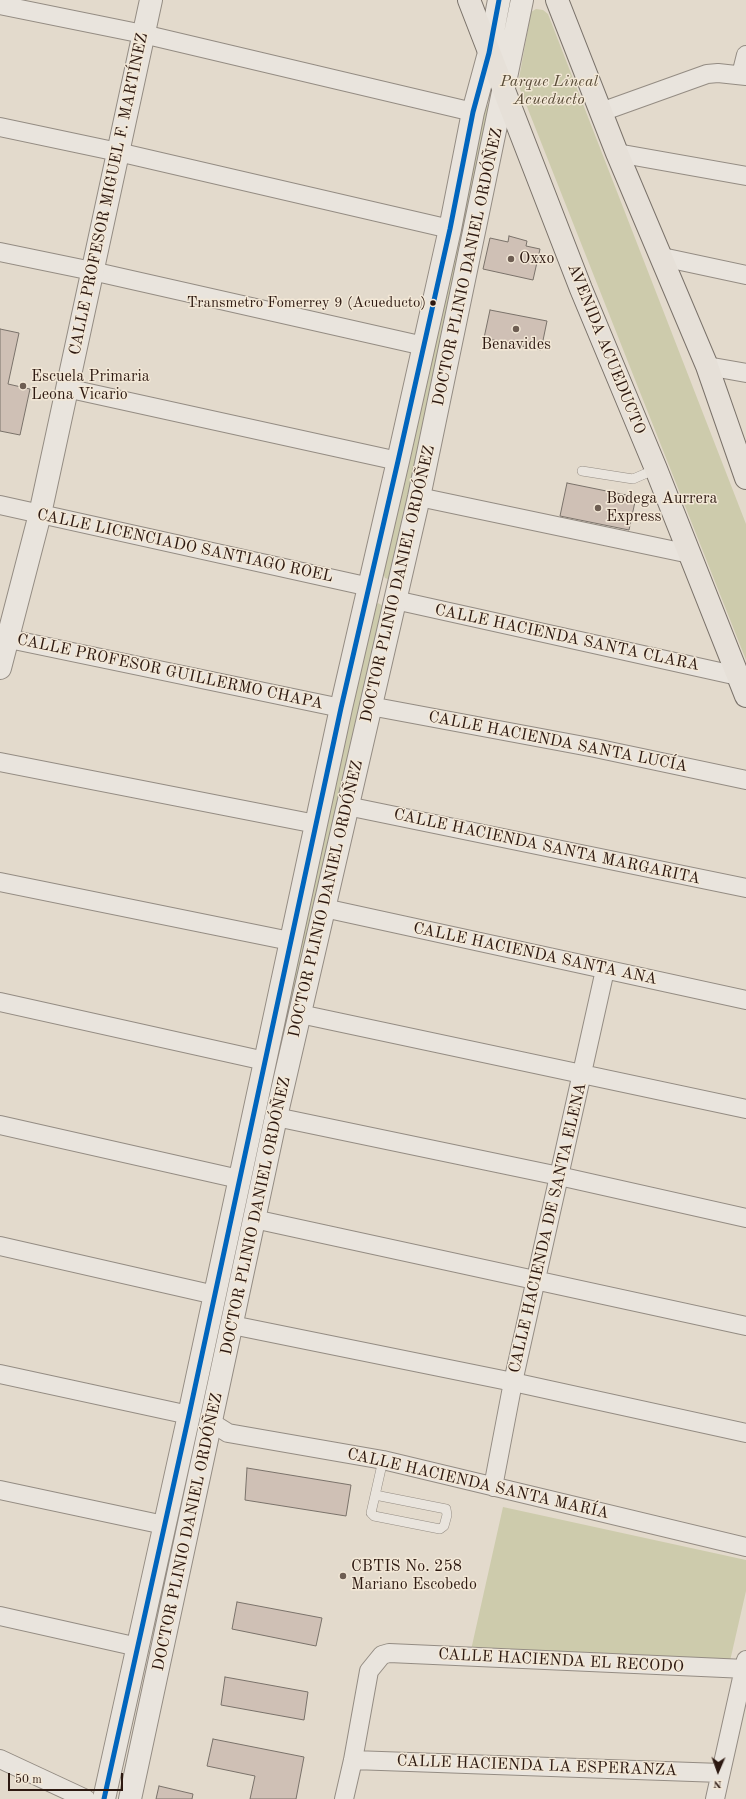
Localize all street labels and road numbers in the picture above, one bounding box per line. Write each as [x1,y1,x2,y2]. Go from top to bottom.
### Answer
street label: CALLE PROFESOR MIGUEL F. MARTÍNEZ [65,31,153,357]
street label: DOCTOR PLINIO DANIEL ORDÓÑEZ [429,126,507,408]
street label: AVENIDA ACUEDUCTO [563,261,649,437]
street label: DOCTOR PLINIO DANIEL ORDÓÑEZ [357,444,439,724]
street label: CALLE LICENCIADO SANTIAGO ROEL [35,505,335,587]
street label: CALLE HACIENDA SANTA CLARA [433,601,701,675]
street label: CALLE PROFESOR GUILLERMO CHAPA [15,630,325,714]
street label: CALLE HACIENDA SANTA LUCÍA [427,707,689,777]
street label: DOCTOR PLINIO DANIEL ORDÓÑEZ [285,759,367,1039]
street label: CALLE HACIENDA SANTA MARGARITA [392,805,702,889]
street label: CALLE HACIENDA SANTA ANA [411,919,659,989]
street label: DOCTOR PLINIO DANIEL ORDÓÑEZ [217,1075,295,1357]
street label: CALLE HACIENDA DE SANTA ELENA [505,1081,591,1375]
street label: DOCTOR PLINIO DANIEL ORDÓÑEZ [149,1391,227,1673]
street label: CALLE HACIENDA SANTA MARÍA [345,1444,611,1524]
street label: CALLE HACIENDA EL RECODO [438,1645,684,1677]
street label: CALLE HACIENDA LA ESPERANZA [396,1752,678,1780]

